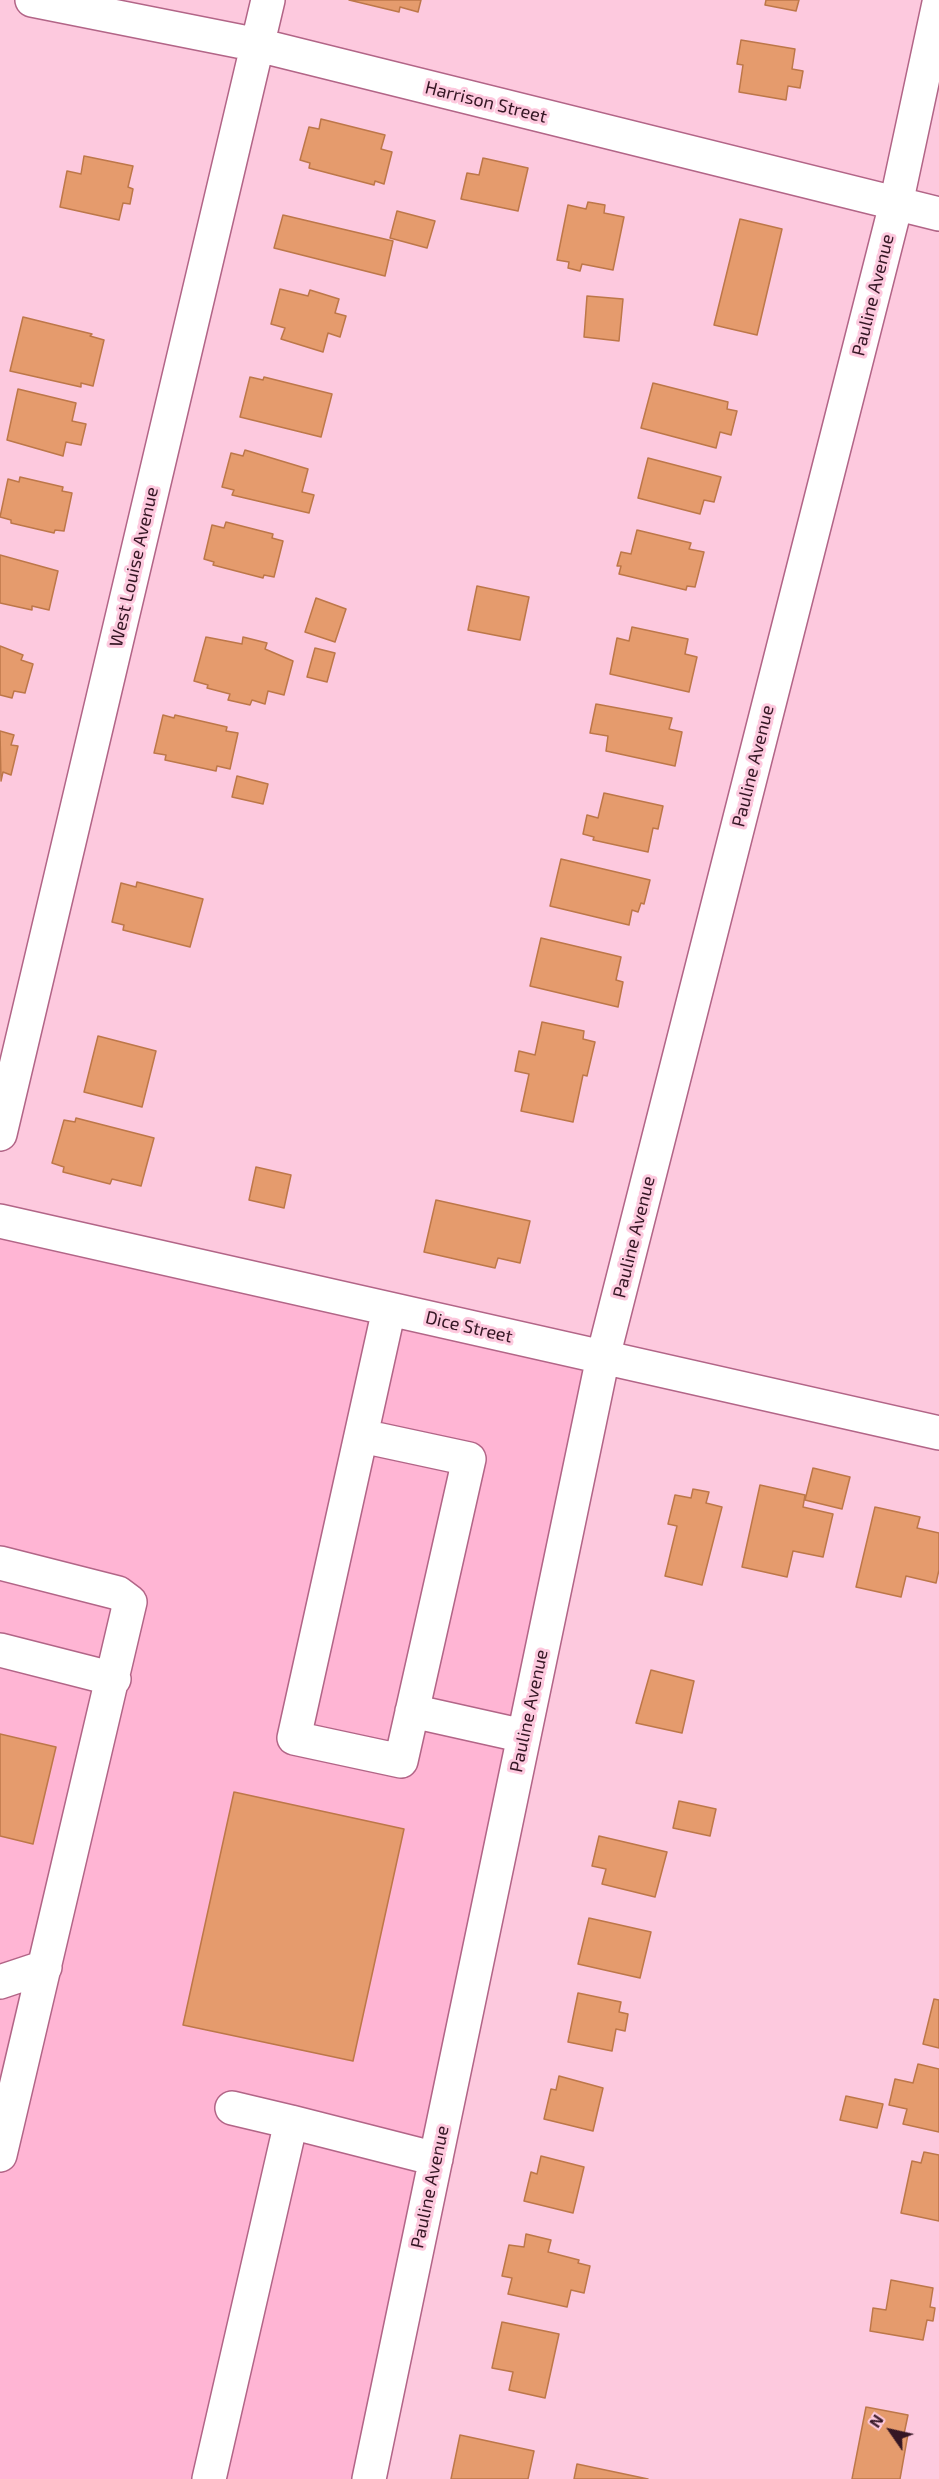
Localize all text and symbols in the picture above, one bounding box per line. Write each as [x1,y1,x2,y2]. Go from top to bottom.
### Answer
street label: Harrison Street [423,76,549,128]
street label: Pauline Avenue [847,232,899,358]
street label: West Louise Avenue [105,485,163,649]
street label: Pauline Avenue [727,703,779,829]
street label: Pauline Avenue [608,1174,660,1300]
street label: Dice Street [423,1306,515,1348]
street label: Pauline Avenue [505,1648,553,1774]
street label: Pauline Avenue [406,2124,454,2250]
north arrow [861,2401,921,2461]
text: N [865,2411,887,2431]

